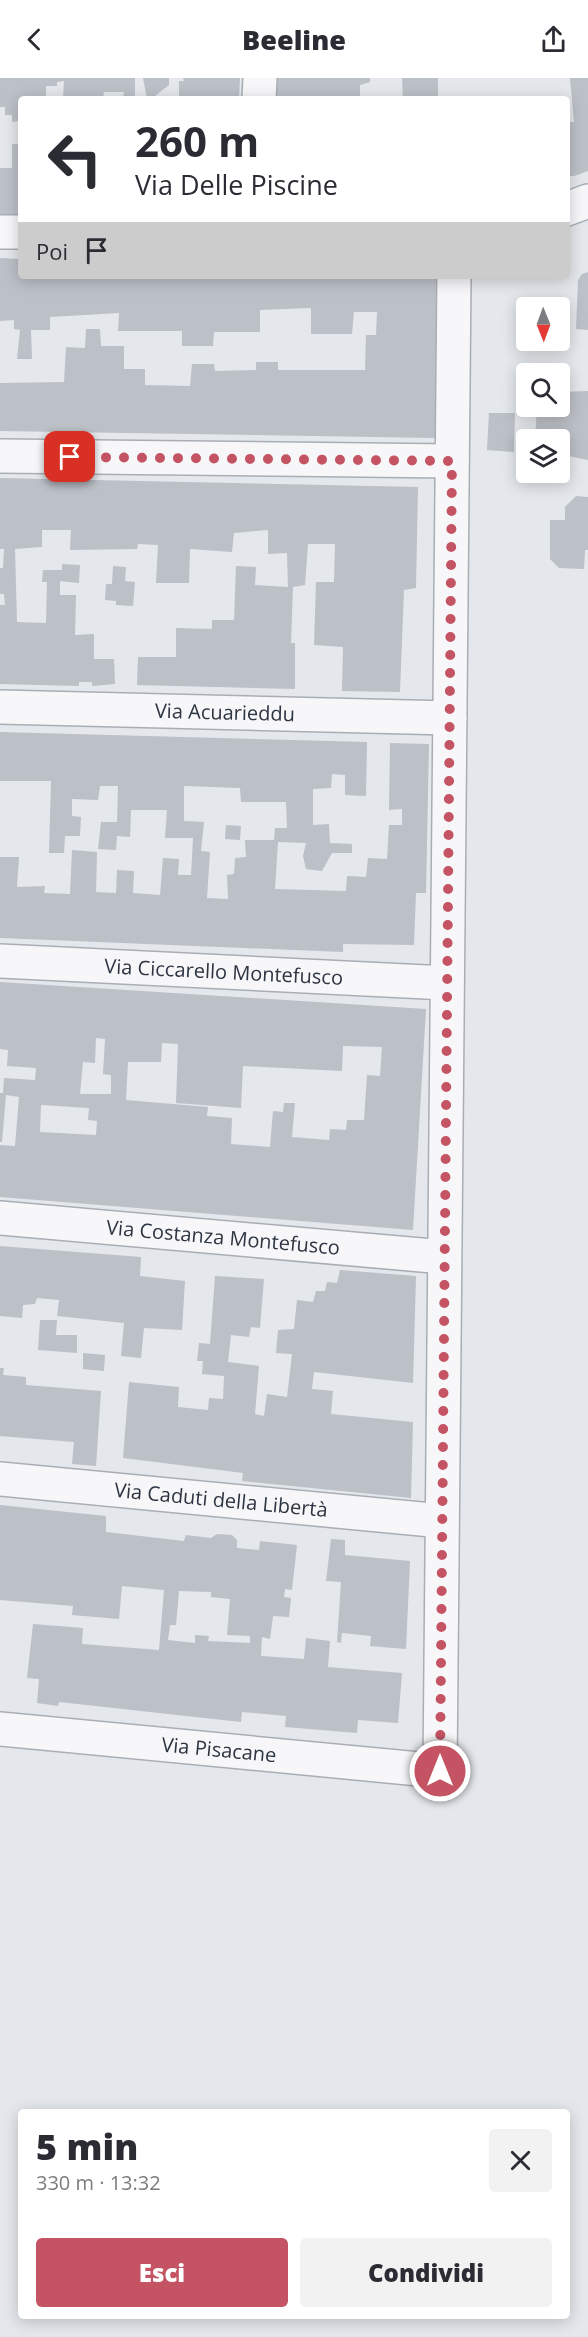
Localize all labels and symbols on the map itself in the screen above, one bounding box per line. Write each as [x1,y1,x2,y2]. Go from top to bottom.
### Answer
north arrow [516,297,570,351]
pin [44,431,95,482]
street label: Via Acuarieddu [155,697,295,727]
street label: Via Ciccarello Montefusco [104,952,344,991]
street label: Via Costanza Montefusco [105,1213,341,1261]
street label: Via Caduti della Libertà [113,1476,329,1523]
street label: Via Pisacane [160,1730,278,1768]
position arrow [408,1739,472,1803]

